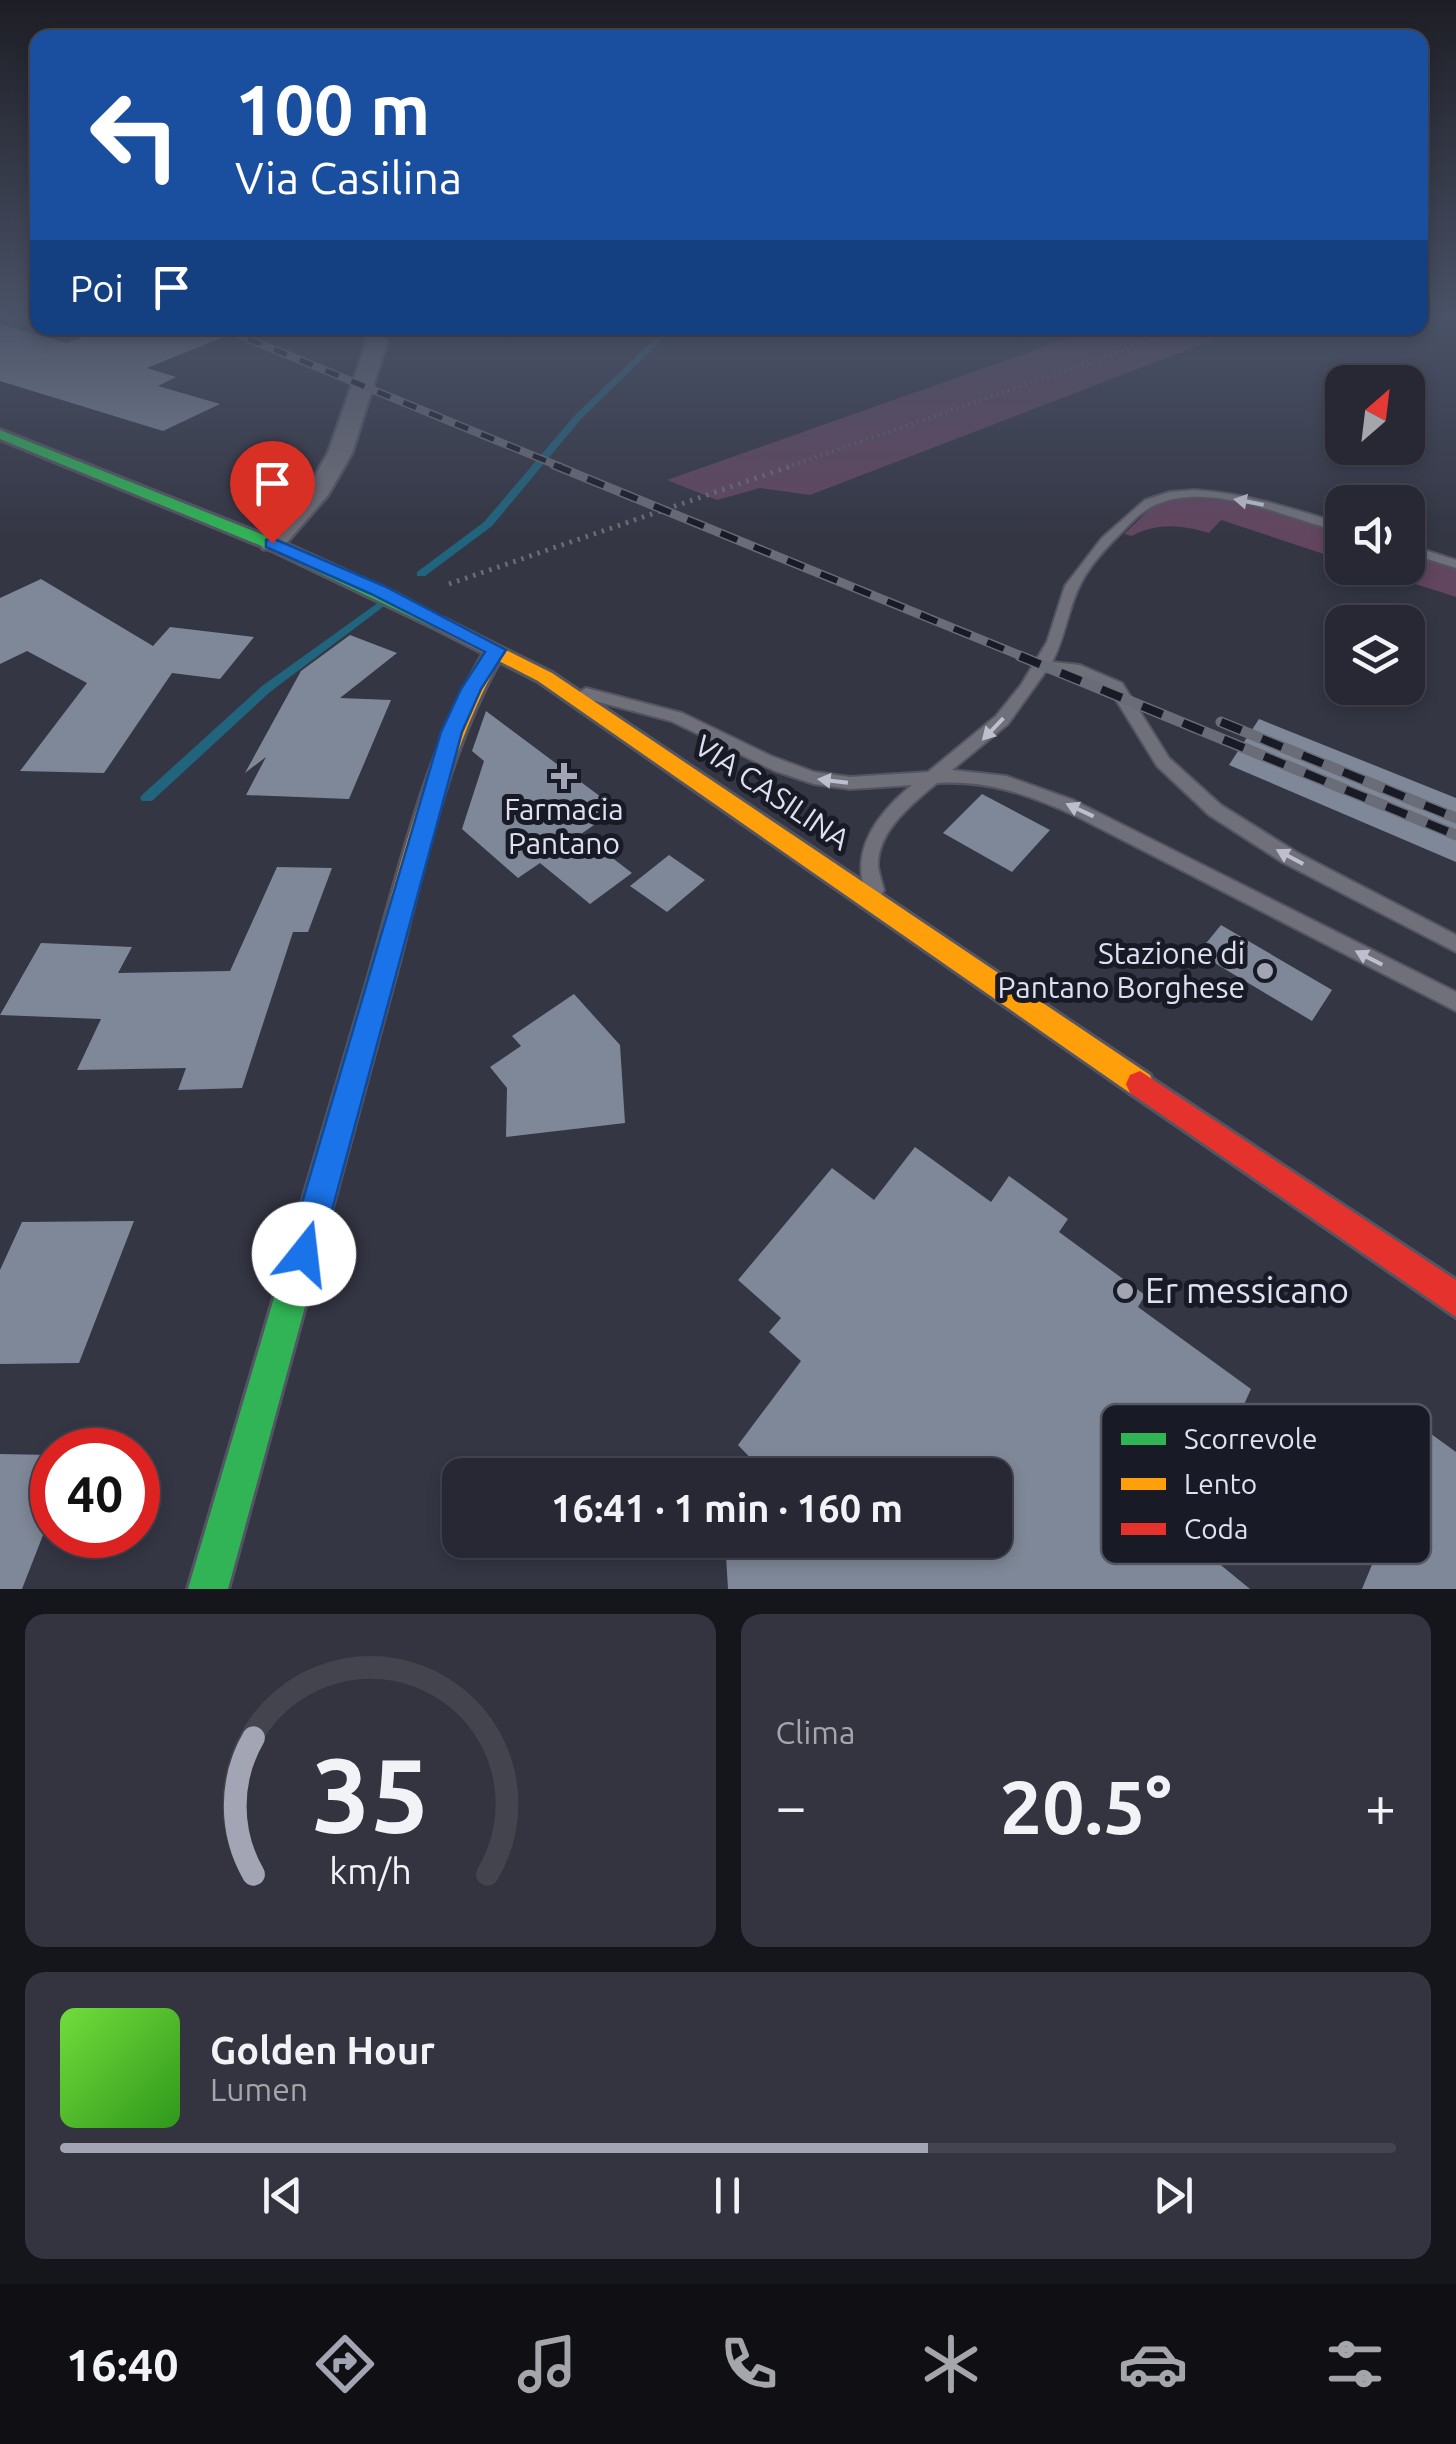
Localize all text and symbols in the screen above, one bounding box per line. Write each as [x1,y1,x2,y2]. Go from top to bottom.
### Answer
icon: left [70,70,200,200]
text: 100 m [235,70,430,148]
text: Via Casilina [235,152,462,203]
icon: arrive [144,260,199,315]
text: Poi [70,267,124,309]
north arrow [1325,365,1425,465]
map controls [1325,365,1425,705]
pin [230,441,315,544]
icon: arrive [245,456,300,511]
button: sound [1325,485,1425,585]
one-way arrow [1233,494,1264,510]
button: layers [1325,605,1425,705]
one-way arrow [981,717,1005,741]
street label: VIA CASILINA [689,728,857,857]
marker: Farmacia Pantano [553,765,575,787]
one-way arrow [817,773,849,789]
place label: Farmacia Pantano [504,792,624,860]
one-way arrow [1065,802,1094,819]
one-way arrow [1275,849,1304,866]
place label: Stazione di Pantano Borghese [998,936,1245,1004]
one-way arrow [1355,950,1384,967]
marker: Stazione di Pantano Borghese [1254,960,1276,982]
position arrow [252,1202,356,1306]
place label: Er messicano [1145,1270,1349,1310]
marker: Er messicano [1114,1280,1136,1302]
legend [1101,1404,1431,1564]
text: Scorrevole [1184,1423,1317,1454]
speed limit sign: 40 [30,1428,160,1558]
text: Lento [1184,1468,1257,1499]
text: 16:41 · 1 min · 160 m [551,1487,903,1529]
text: Coda [1184,1513,1248,1544]
text: Clima [776,1714,855,1750]
text: 35 [312,1735,429,1852]
text: 20.5° [1000,1764,1172,1848]
text: − [776,1775,807,1836]
text: + [1365,1775,1396,1836]
text: km/h [329,1851,412,1891]
text: Golden Hour [210,2029,435,2071]
text: Lumen [210,2071,308,2107]
icon: previous [255,2168,310,2223]
icon: pause [700,2168,755,2223]
icon: next [1146,2168,1201,2223]
icon: directions [310,2329,380,2399]
icon: music [512,2329,582,2399]
icon: phone [714,2329,784,2399]
icon: climate [916,2329,986,2399]
icon: car [1118,2329,1188,2399]
icon: filters [1320,2329,1390,2399]
text: 16:40 [66,2339,179,2390]

